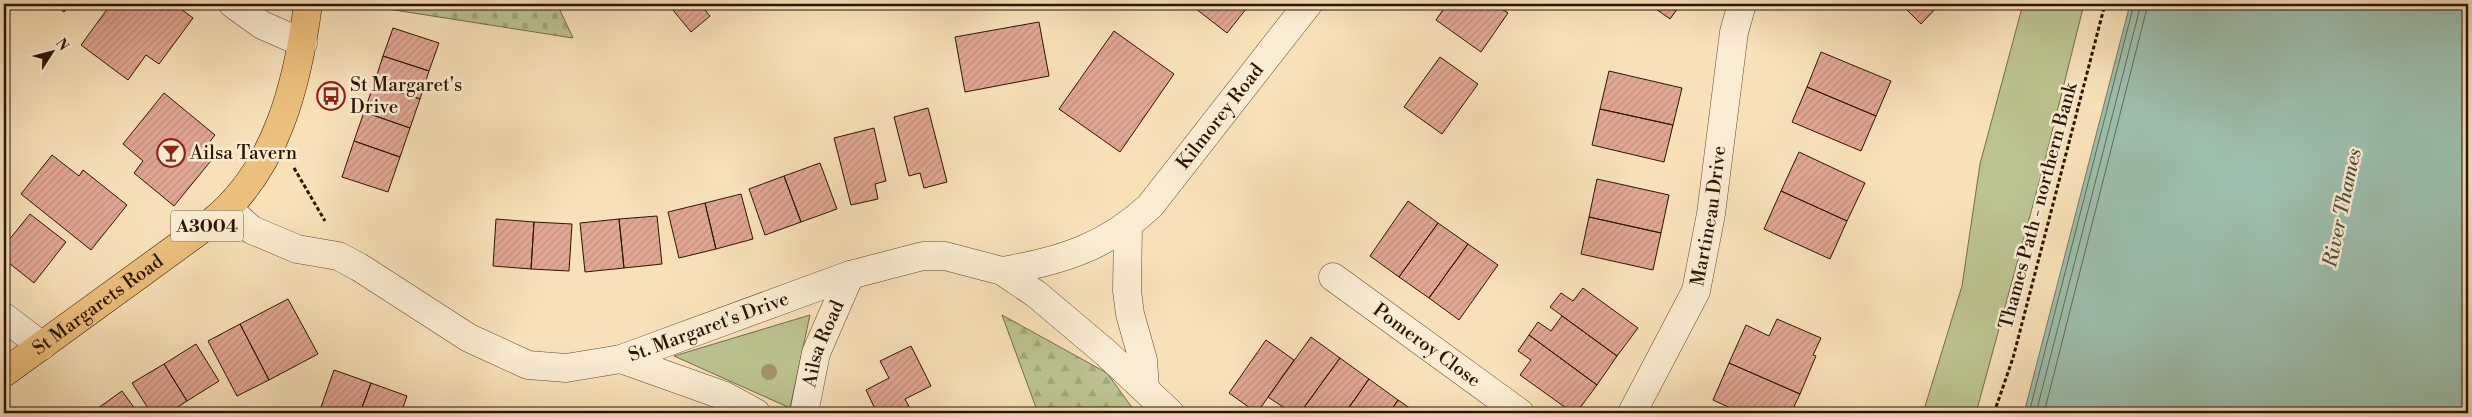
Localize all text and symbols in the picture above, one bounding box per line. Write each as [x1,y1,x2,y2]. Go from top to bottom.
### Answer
north arrow [28,28,78,78]
text: N [51,35,72,55]
street label: Kilmorey Road [1171,58,1269,174]
place label: St Margaret's Drive [350,73,462,119]
street label: Thames Path - northern Bank [1994,79,2083,332]
bus stop icon: St Margaret's Drive [316,81,346,111]
bar icon: Ailsa Tavern [156,138,186,168]
place label: Ailsa Tavern [189,141,297,165]
street label: Martineau Drive [1685,144,1732,288]
water label: River Thames [2318,146,2368,271]
road number: A3004 [171,210,243,242]
street label: St Margarets Road [28,249,168,360]
street label: St. Margaret's Drive [625,286,792,367]
street label: Ailsa Road [797,296,850,390]
street label: Pomeroy Close [1368,298,1485,392]

